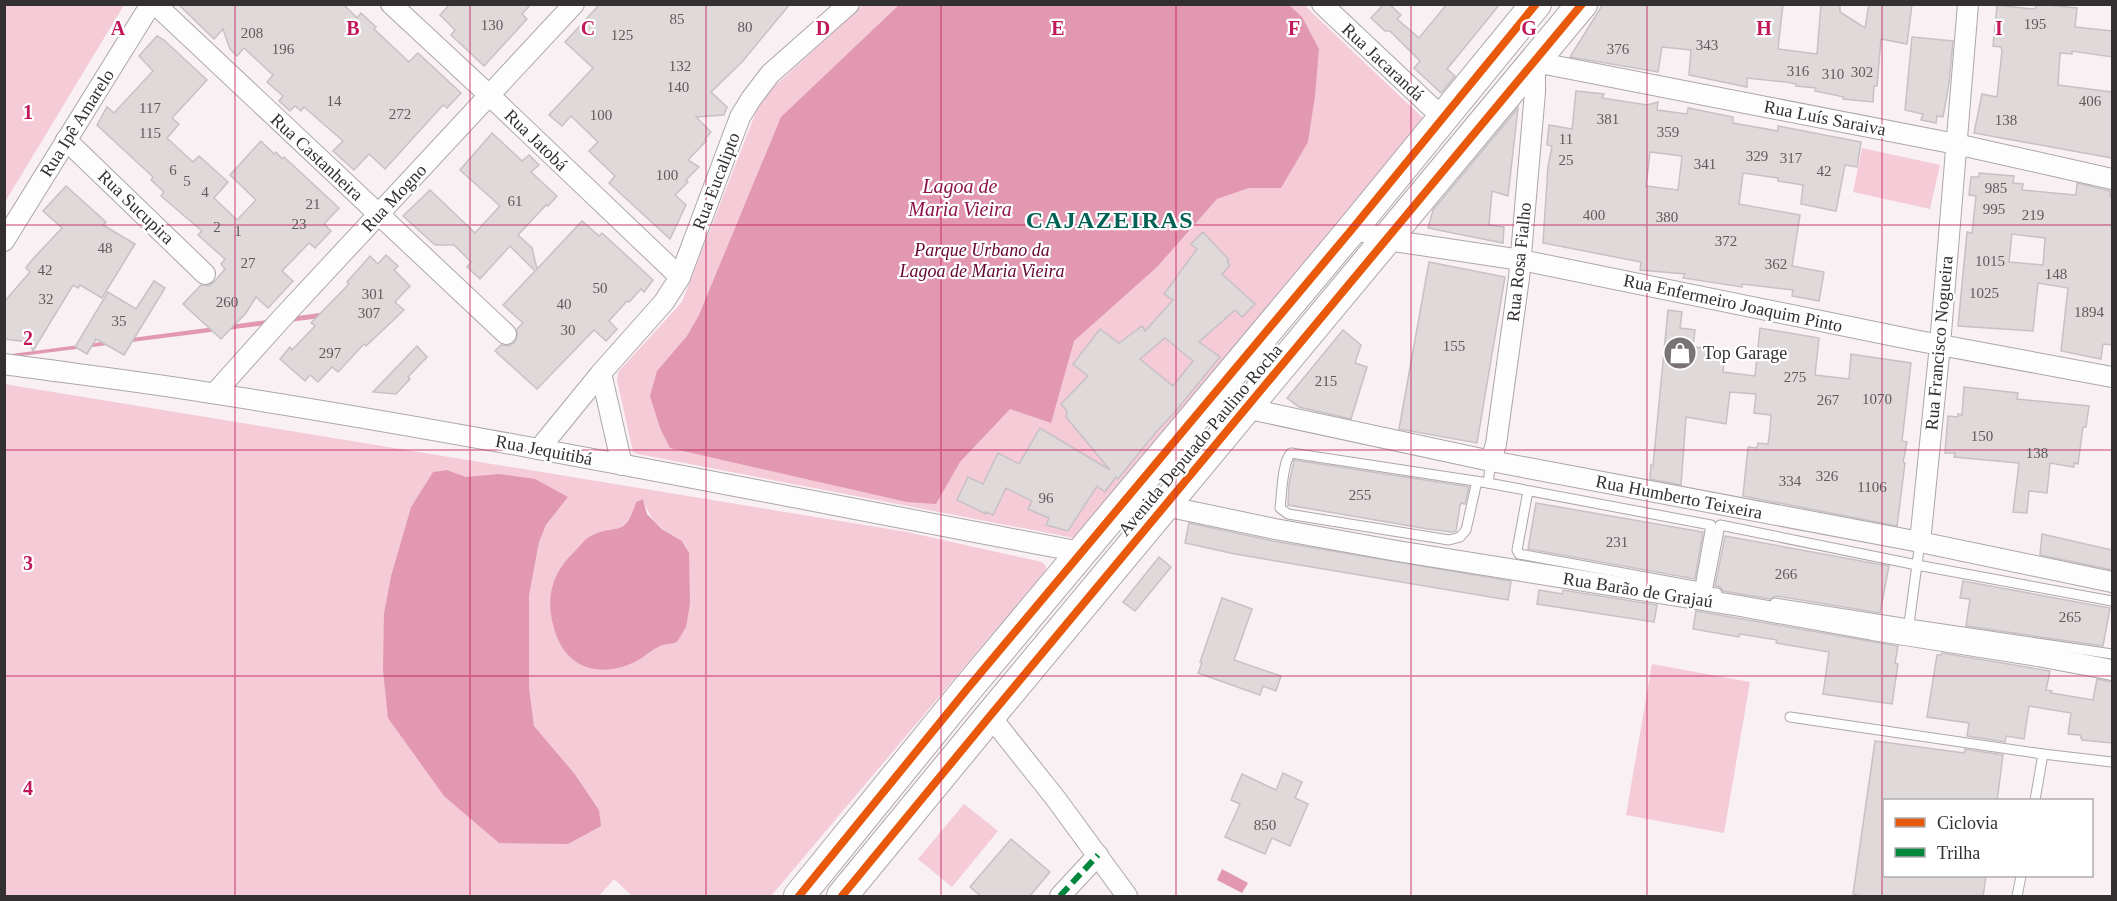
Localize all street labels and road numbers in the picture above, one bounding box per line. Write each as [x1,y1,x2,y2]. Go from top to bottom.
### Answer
street label: Rua Jacarandá [1338,19,1428,105]
street label: Rua Ipê Amarelo [36,66,118,180]
street label: Rua Luís Saraiva [1762,96,1888,140]
street label: Rua Jatobá [500,105,572,175]
street label: Rua Castanheira [267,109,367,205]
street label: Rua Eucalipto [688,130,744,232]
street label: Rua Mogno [358,160,430,236]
street label: Rua Sucupira [94,166,178,248]
street label: Rua Rosa Fialho [1503,201,1535,323]
street label: Rua Francisco Nogueira [1921,255,1957,431]
street label: Rua Enfermeiro Joaquim Pinto [1622,270,1844,336]
street label: Avenida Deputado Paulino Rocha [1114,340,1286,540]
street label: Rua Jequitibá [494,431,594,469]
street label: Rua Humberto Teixeira [1594,471,1764,523]
street label: Rua Barão de Grajaú [1562,568,1714,612]

